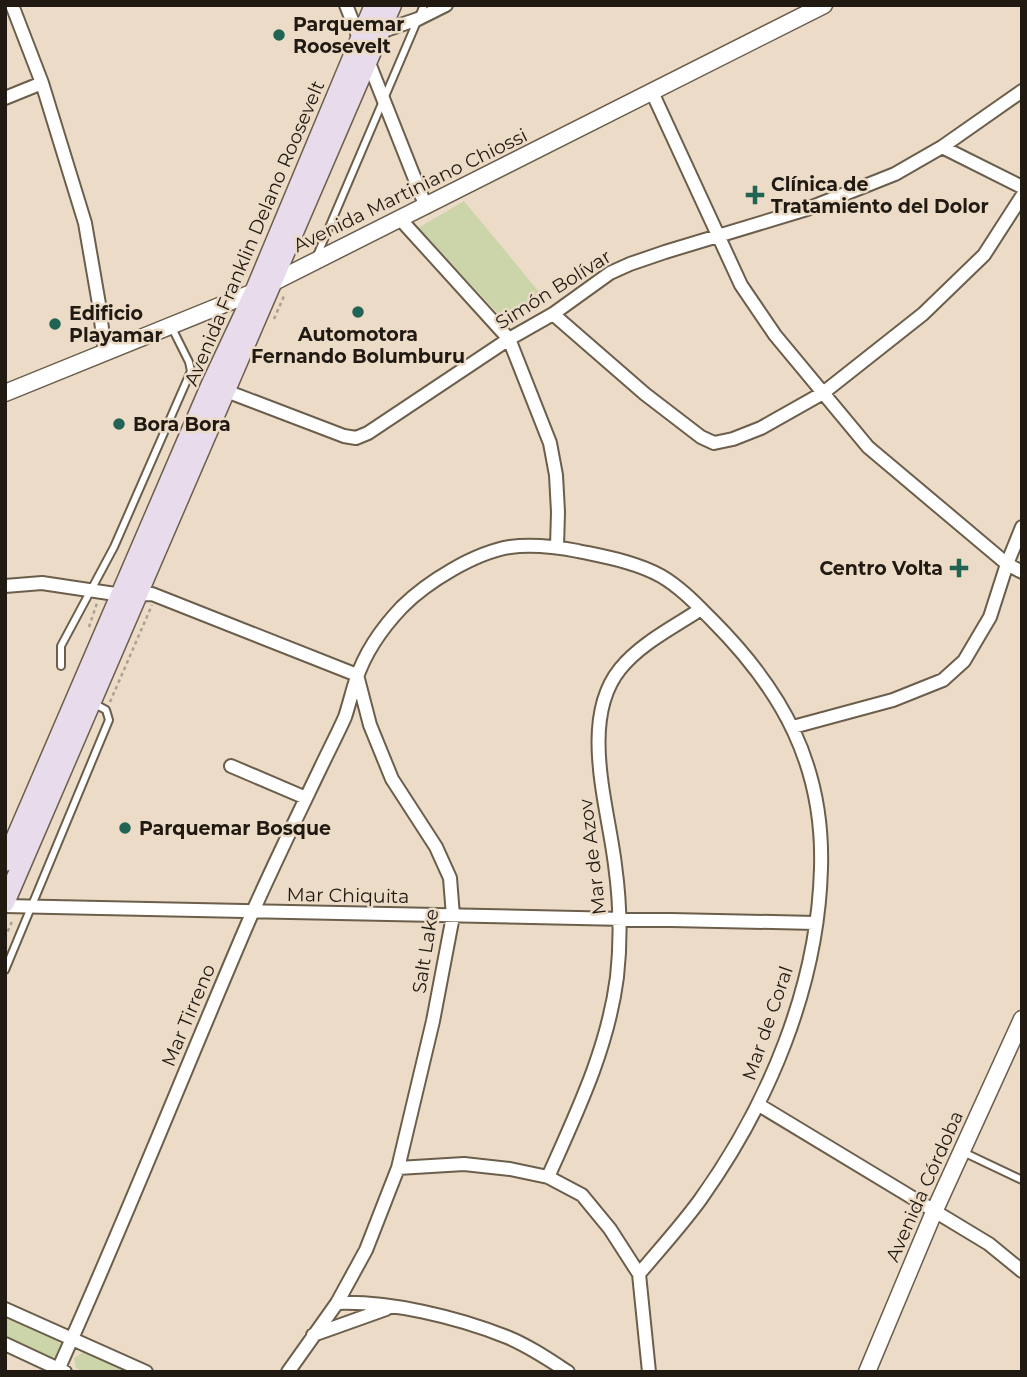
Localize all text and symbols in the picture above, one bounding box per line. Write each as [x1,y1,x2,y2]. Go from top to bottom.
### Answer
place label: Parquemar Roosevelt [293,13,404,58]
marker: Parquemar Roosevelt [271,27,287,43]
street label: Avenida Franklin Delano Roosevelt [180,77,329,389]
street label: Avenida Martiniano Chiossi [289,124,531,257]
place label: Clínica de Tratamiento del Dolor [771,173,989,218]
marker: Clínica de Tratamiento del Dolor [745,185,765,205]
street label: Simón Bolívar [491,245,615,334]
place label: Edificio Playamar [69,302,163,347]
marker: Automotora Fernando Bolumburu [350,304,366,320]
marker: Edificio Playamar [47,316,63,332]
place label: Automotora Fernando Bolumburu [251,323,465,368]
place label: Bora Bora [133,413,231,436]
marker: Bora Bora [111,416,127,432]
place label: Centro Volta [819,557,943,580]
marker: Centro Volta [949,558,969,578]
street label: Mar de Azov [574,797,611,916]
place label: Parquemar Bosque [139,817,331,840]
marker: Parquemar Bosque [117,820,133,836]
street label: Mar Chiquita [287,883,409,908]
street label: Salt Lake [407,907,444,995]
street label: Mar Tirreno [157,960,220,1070]
street label: Mar de Coral [737,963,798,1083]
street label: Avenida Córdoba [881,1107,968,1265]

